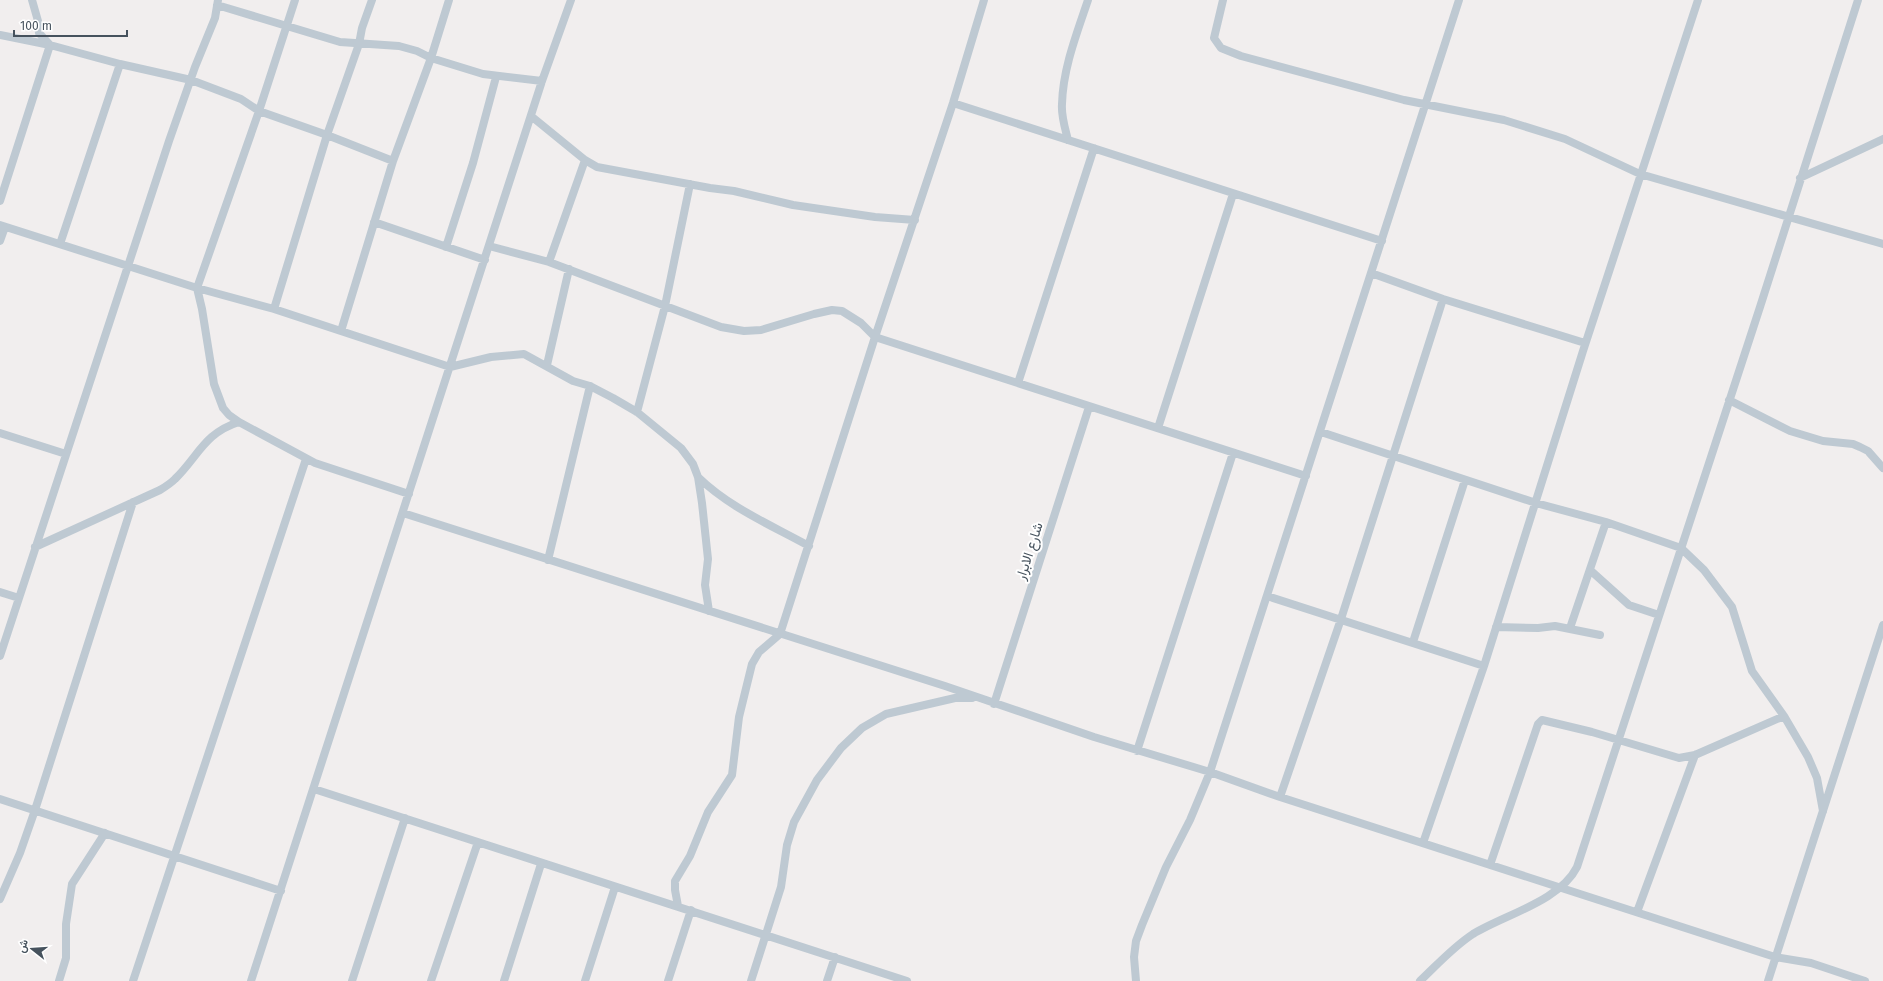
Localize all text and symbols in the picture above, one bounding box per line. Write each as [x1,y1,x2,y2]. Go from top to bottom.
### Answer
scale bar [14,12,127,38]
text: 100 m [20,19,52,33]
street label: شارع الابرار [1012,520,1049,584]
north arrow [12,929,52,969]
text: ش [15,938,31,954]

